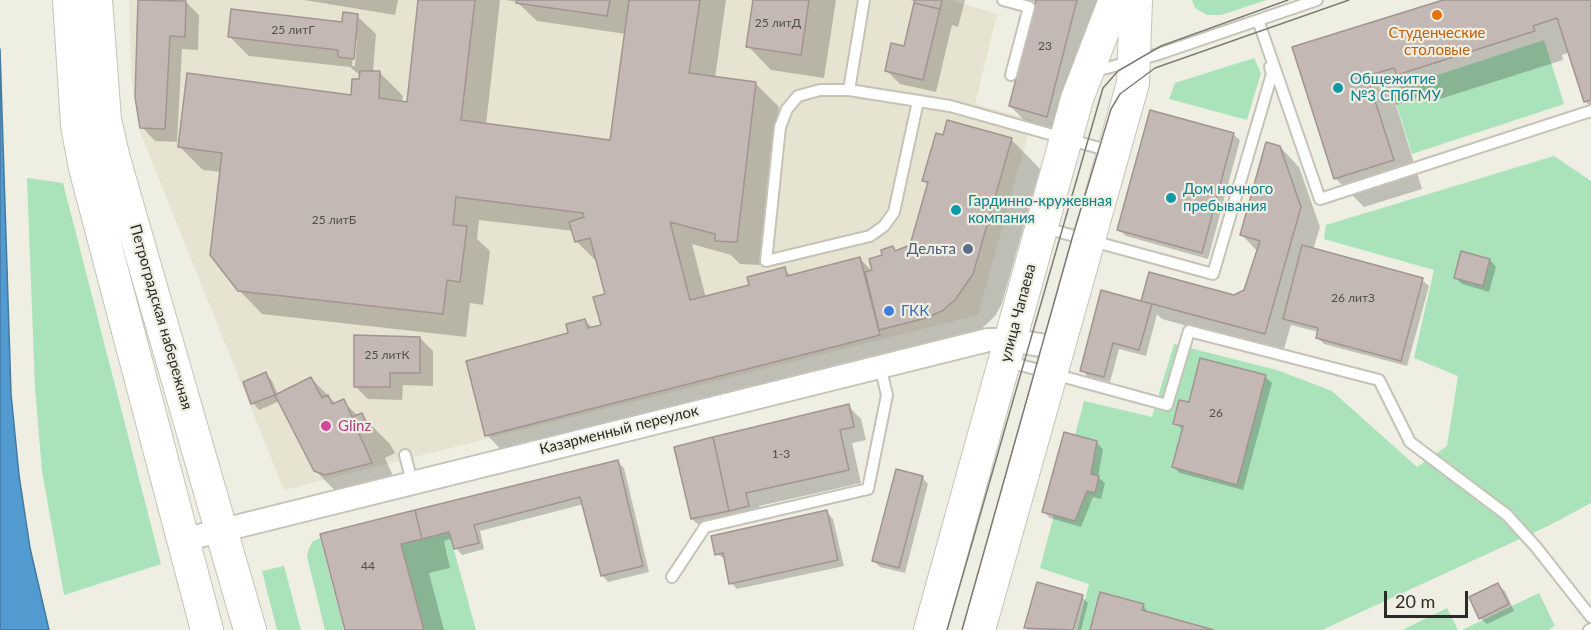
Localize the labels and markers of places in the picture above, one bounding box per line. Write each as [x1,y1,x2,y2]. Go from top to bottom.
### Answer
marker: Студенческие столовые [1430,8,1444,22]
place label: Студенческие столовые [1389,24,1485,59]
place label: Общежитие №3 СПбГМУ [1350,70,1441,105]
marker: Общежитие №3 СПбГМУ [1331,81,1345,95]
place label: Дом ночного пребывания [1183,180,1273,215]
marker: Дом ночного пребывания [1164,191,1178,205]
place label: Гардинно-кружевная компания [968,192,1112,227]
marker: Гардинно-кружевная компания [949,203,963,217]
place label: Дельта [907,240,956,258]
marker: Дельта [961,242,975,256]
place label: ГКК [901,302,929,320]
marker: ГКК [882,304,896,318]
place label: Glinz [338,417,371,435]
marker: Glinz [319,419,333,433]

